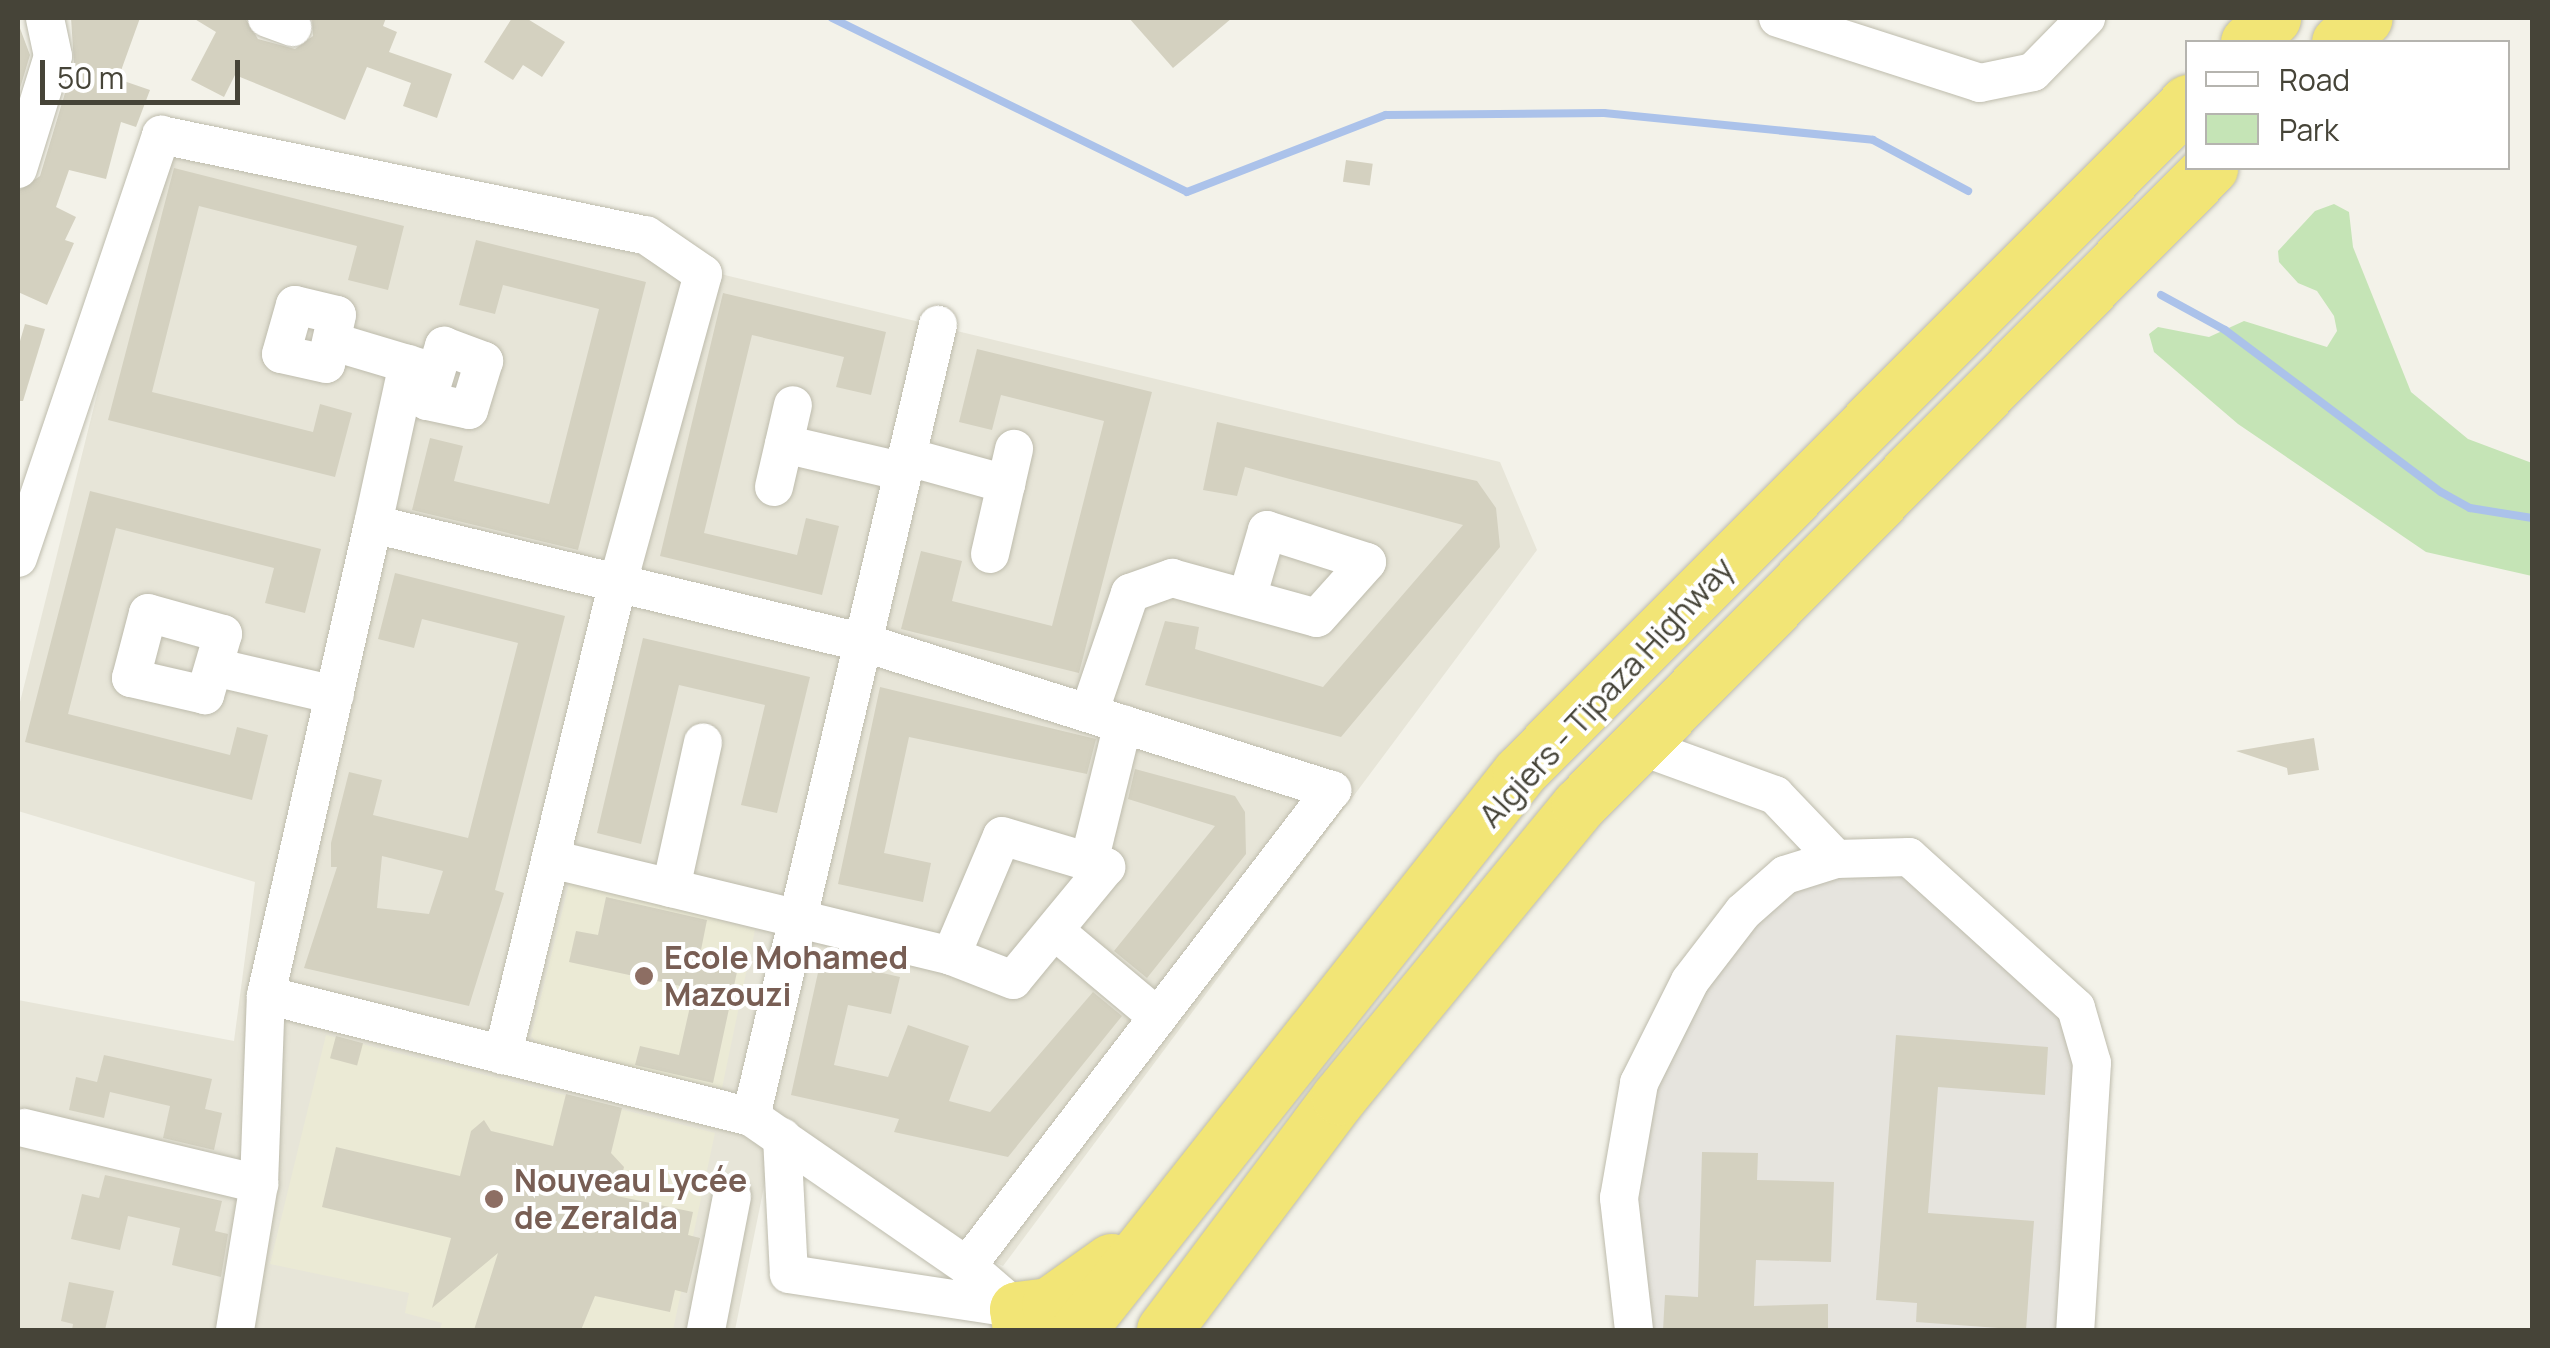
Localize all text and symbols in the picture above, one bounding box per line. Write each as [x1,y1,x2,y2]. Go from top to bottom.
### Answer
scale bar [45,40,245,102]
legend [2185,40,2510,170]
text: 50 m [57,57,124,98]
text: Road [2279,59,2350,100]
text: Park [2279,109,2339,150]
street label: Algiers - Tipaza Highway [1471,549,1741,835]
place label: Ecole Mohamed Mazouzi [664,939,908,1014]
marker: Ecole Mohamed Mazouzi [633,965,655,987]
place label: Nouveau Lycée de Zeralda [514,1162,747,1237]
marker: Nouveau Lycée de Zeralda [483,1188,505,1210]

